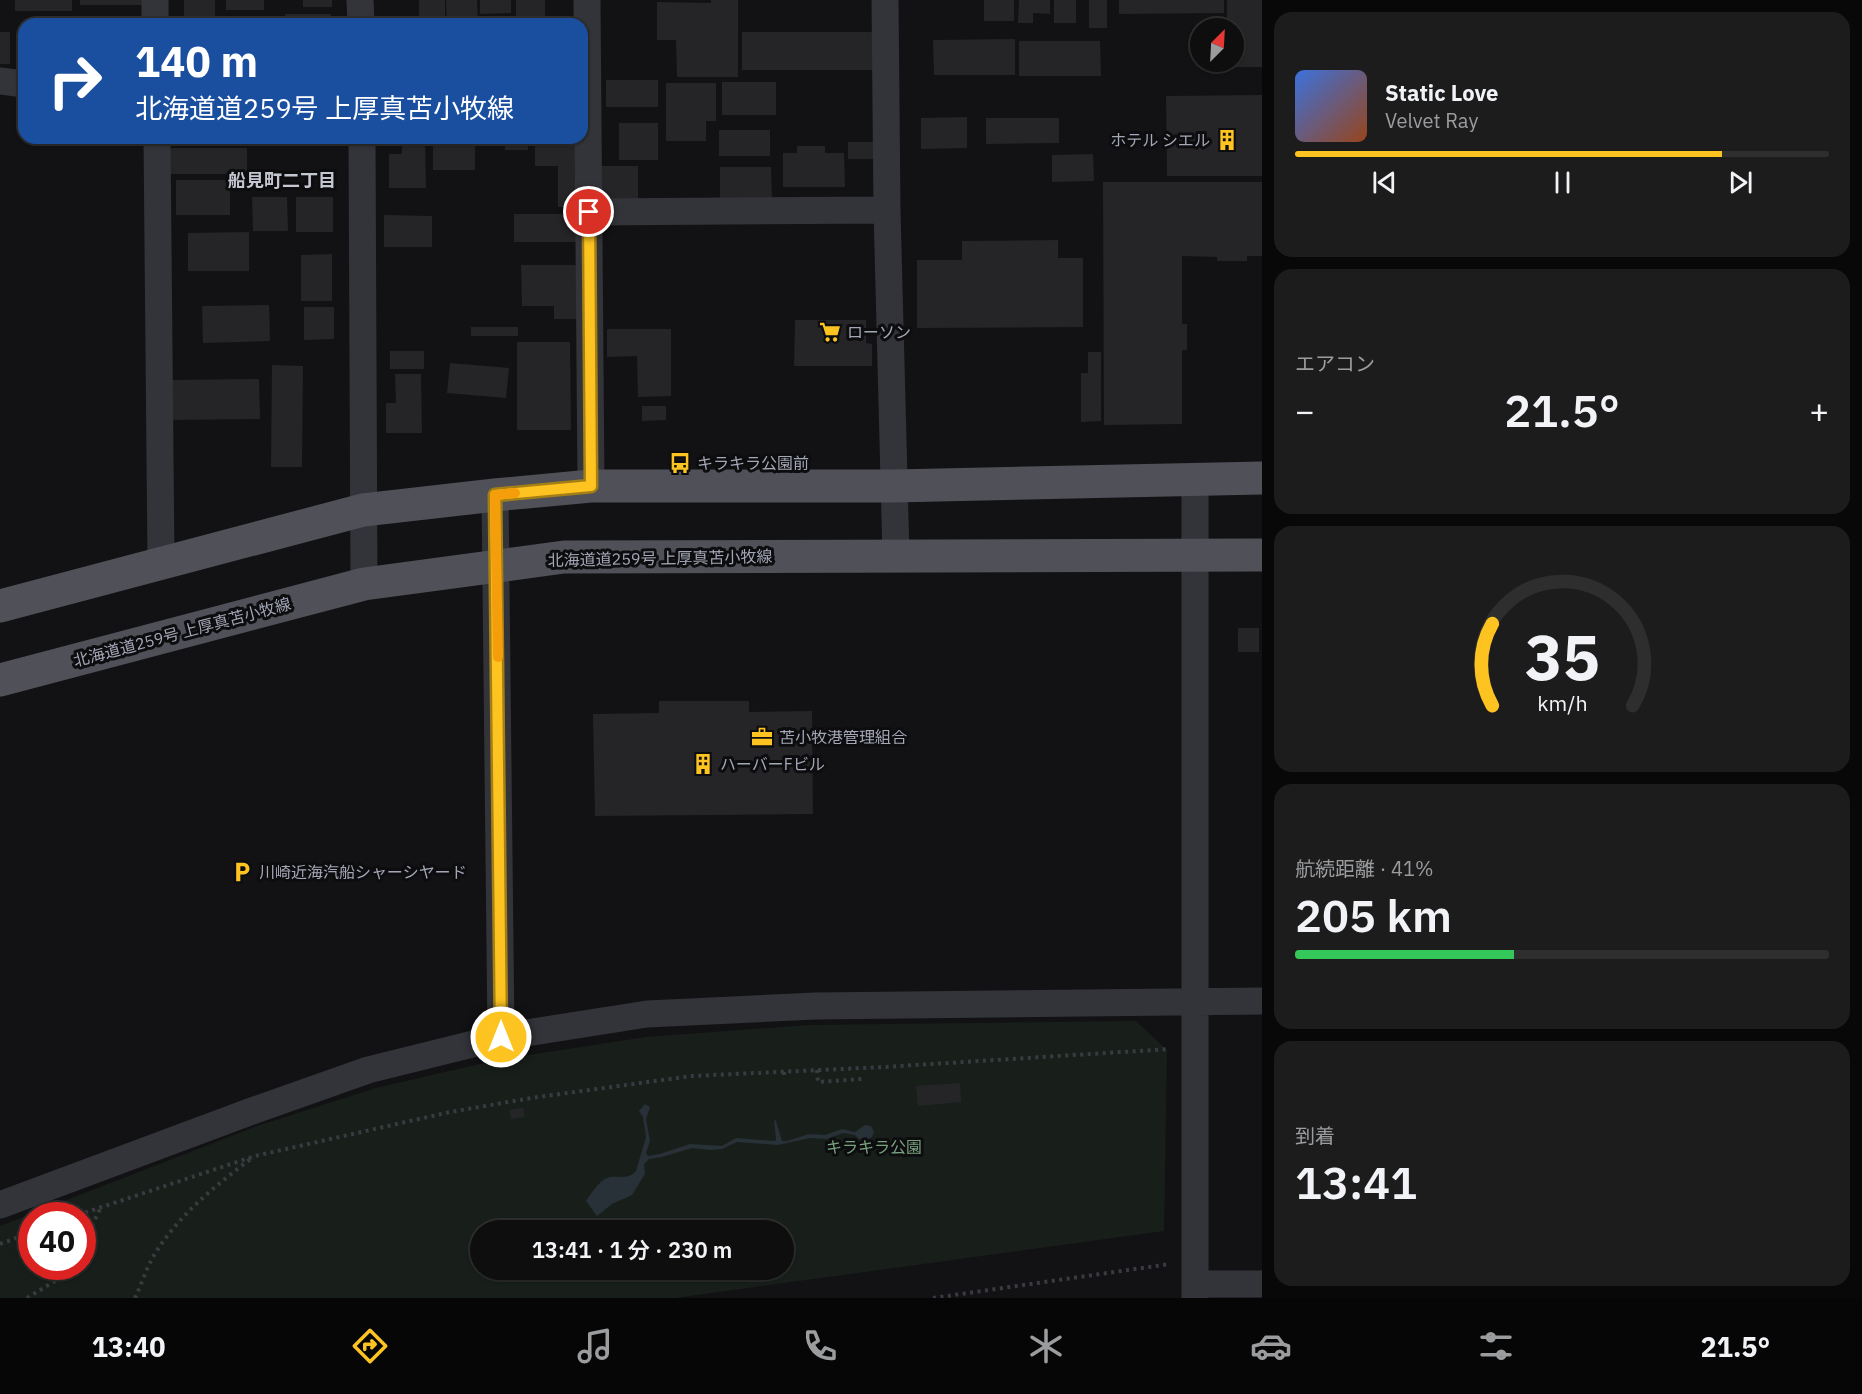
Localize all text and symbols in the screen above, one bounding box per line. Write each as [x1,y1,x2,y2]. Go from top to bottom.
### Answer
north arrow [1190,18,1244,72]
map controls [1190,18,1244,72]
text: 140 m [135,34,258,89]
icon: right [36,42,114,120]
text: Static Love [1385,78,1498,107]
text: 北海道道259号 上厚真苫小牧線 [135,90,514,125]
text: Velvet Ray [1385,107,1478,134]
building icon: ホテル シエル [1215,128,1239,152]
place label: ホテル シエル [1110,130,1210,150]
icon: previous [1368,166,1401,199]
icon: pause [1546,166,1579,199]
icon: next [1724,166,1757,199]
district label: 船見町二丁目 [228,169,336,192]
pin [563,186,614,237]
icon: arrive [572,195,605,228]
supermarket icon: ローソン [818,320,842,344]
place label: ローソン [847,322,911,342]
text: エアコン [1295,350,1375,377]
text: 21.5° [1504,381,1620,439]
text: − [1295,389,1315,432]
text: + [1809,389,1829,432]
bus stop icon: キラキラ公園前 [668,451,692,475]
place label: キラキラ公園前 [697,453,809,473]
street label: 北海道道259号 上厚真苫小牧線 [548,546,772,570]
street label: 北海道道259号 上厚真苫小牧線 [71,593,293,671]
text: 35 [1525,616,1599,697]
text: km/h [1537,689,1587,717]
office icon: 苫小牧港管理組合 [750,725,774,749]
place label: 苫小牧港管理組合 [779,727,907,747]
building icon: ハーバーFビル [691,752,715,776]
place label: ハーバーFビル [720,754,825,774]
text: 航続距離 · 41% [1295,855,1434,882]
parking icon: 川崎近海汽船シャーシヤード [230,860,254,884]
place label: 川崎近海汽船シャーシヤード [259,862,467,882]
text: 205 km [1295,886,1452,944]
position arrow [469,1005,533,1069]
text: 到着 [1295,1122,1335,1149]
park label: キラキラ公園 [826,1137,922,1157]
text: 13:41 [1295,1153,1417,1211]
speed limit sign: 40 [18,1202,96,1280]
text: 13:41 · 1 分 · 230 m [532,1235,732,1264]
icon: directions [349,1325,391,1367]
icon: music [574,1325,616,1367]
icon: phone [799,1325,841,1367]
icon: climate [1025,1325,1067,1367]
icon: car [1250,1325,1292,1367]
icon: filters [1475,1325,1517,1367]
text: 13:40 [92,1329,165,1364]
text: 21.5° [1701,1329,1770,1364]

